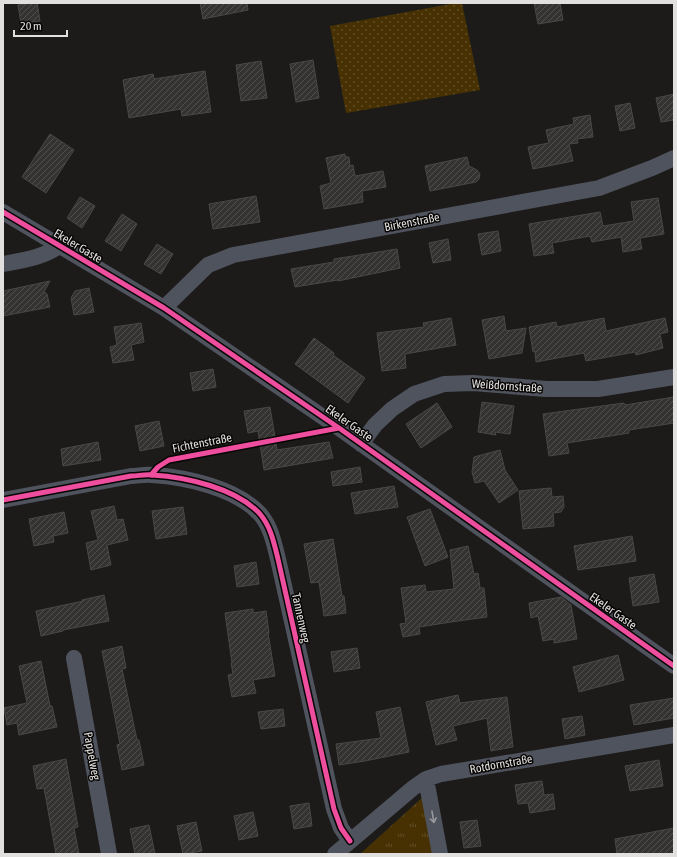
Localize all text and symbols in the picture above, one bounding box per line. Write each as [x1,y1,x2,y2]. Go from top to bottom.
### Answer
scale bar [14,12,67,38]
text: 20 m [20,19,42,33]
street label: Birkenstraße [383,210,441,234]
street label: Ekeler Gaste [51,226,105,266]
street label: Weißdornstraße [471,377,543,395]
street label: Ekeler Gaste [323,402,375,444]
street label: Fichtenstraße [171,430,233,456]
street label: Ekeler Gaste [587,590,639,632]
street label: Tannenweg [289,592,313,645]
street label: Pappelweg [81,731,103,782]
street label: Rotdornstraße [469,752,533,776]
one-way arrow [429,810,437,823]

